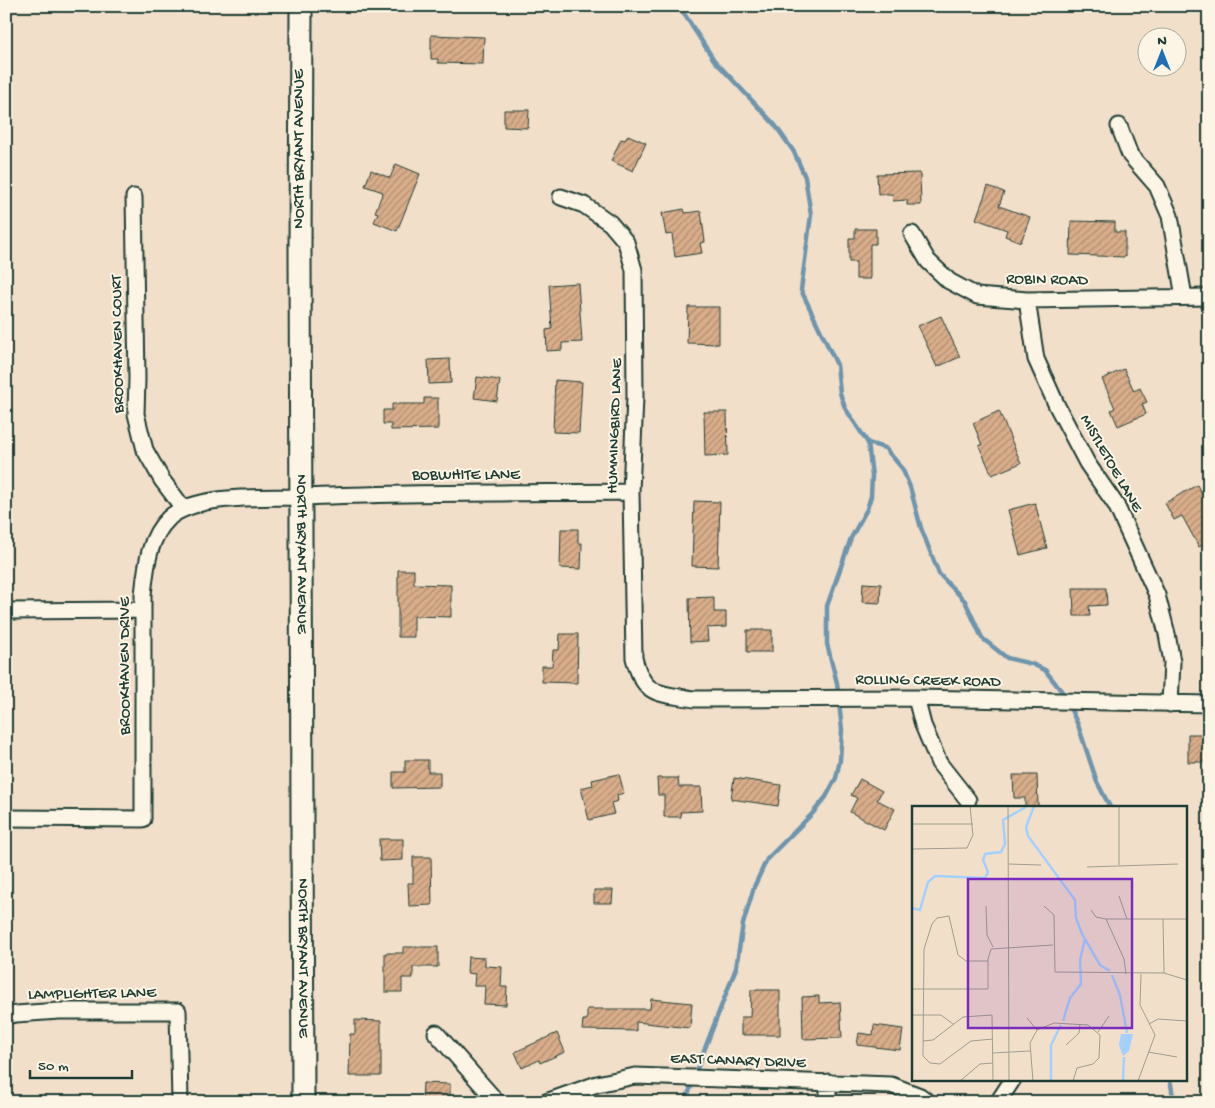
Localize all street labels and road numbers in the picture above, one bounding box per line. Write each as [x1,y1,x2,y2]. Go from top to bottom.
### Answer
street label: NORTH BRYANT AVENUE [291,68,310,229]
street label: ROBIN ROAD [1006,271,1089,291]
street label: BROOKHAVEN COURT [108,274,130,414]
street label: HUMMINGBIRD LANE [604,357,628,494]
street label: MISTLETOE LANE [1074,412,1146,517]
street label: BOBWHITE LANE [411,467,521,486]
street label: NORTH BRYANT AVENUE [291,474,311,635]
street label: BROOKHAVEN DRIVE [117,596,136,736]
street label: ROLLING CREEK ROAD [855,671,1001,693]
street label: NORTH BRYANT AVENUE [293,878,312,1039]
street label: LAMPLIGHTER LANE [28,984,157,1006]
street label: EAST CANARY DRIVE [670,1050,807,1074]

